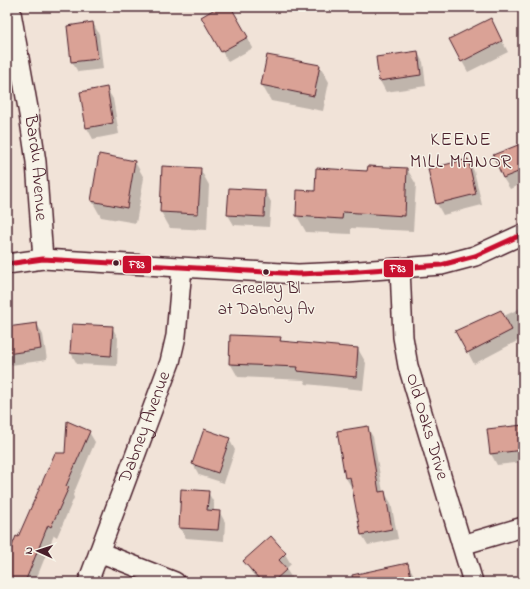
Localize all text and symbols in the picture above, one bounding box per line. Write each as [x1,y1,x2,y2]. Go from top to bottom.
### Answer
street label: Bardu Avenue [16,112,53,223]
district label: KEENE MILL MANOR [410,127,512,176]
line badge: F83 [122,255,152,274]
text: F83 [128,257,145,273]
unlabelled marker [111,258,121,268]
line badge: F83 [383,259,414,278]
text: F83 [389,261,406,277]
marker: Greeley Bl at Dabney Av [261,267,271,277]
place label: Greeley Bl at Dabney Av [218,276,315,323]
street label: Dabney Avenue [113,367,179,488]
street label: Old Oaks Drive [398,370,455,484]
north arrow [18,531,58,571]
text: N [21,546,37,555]

